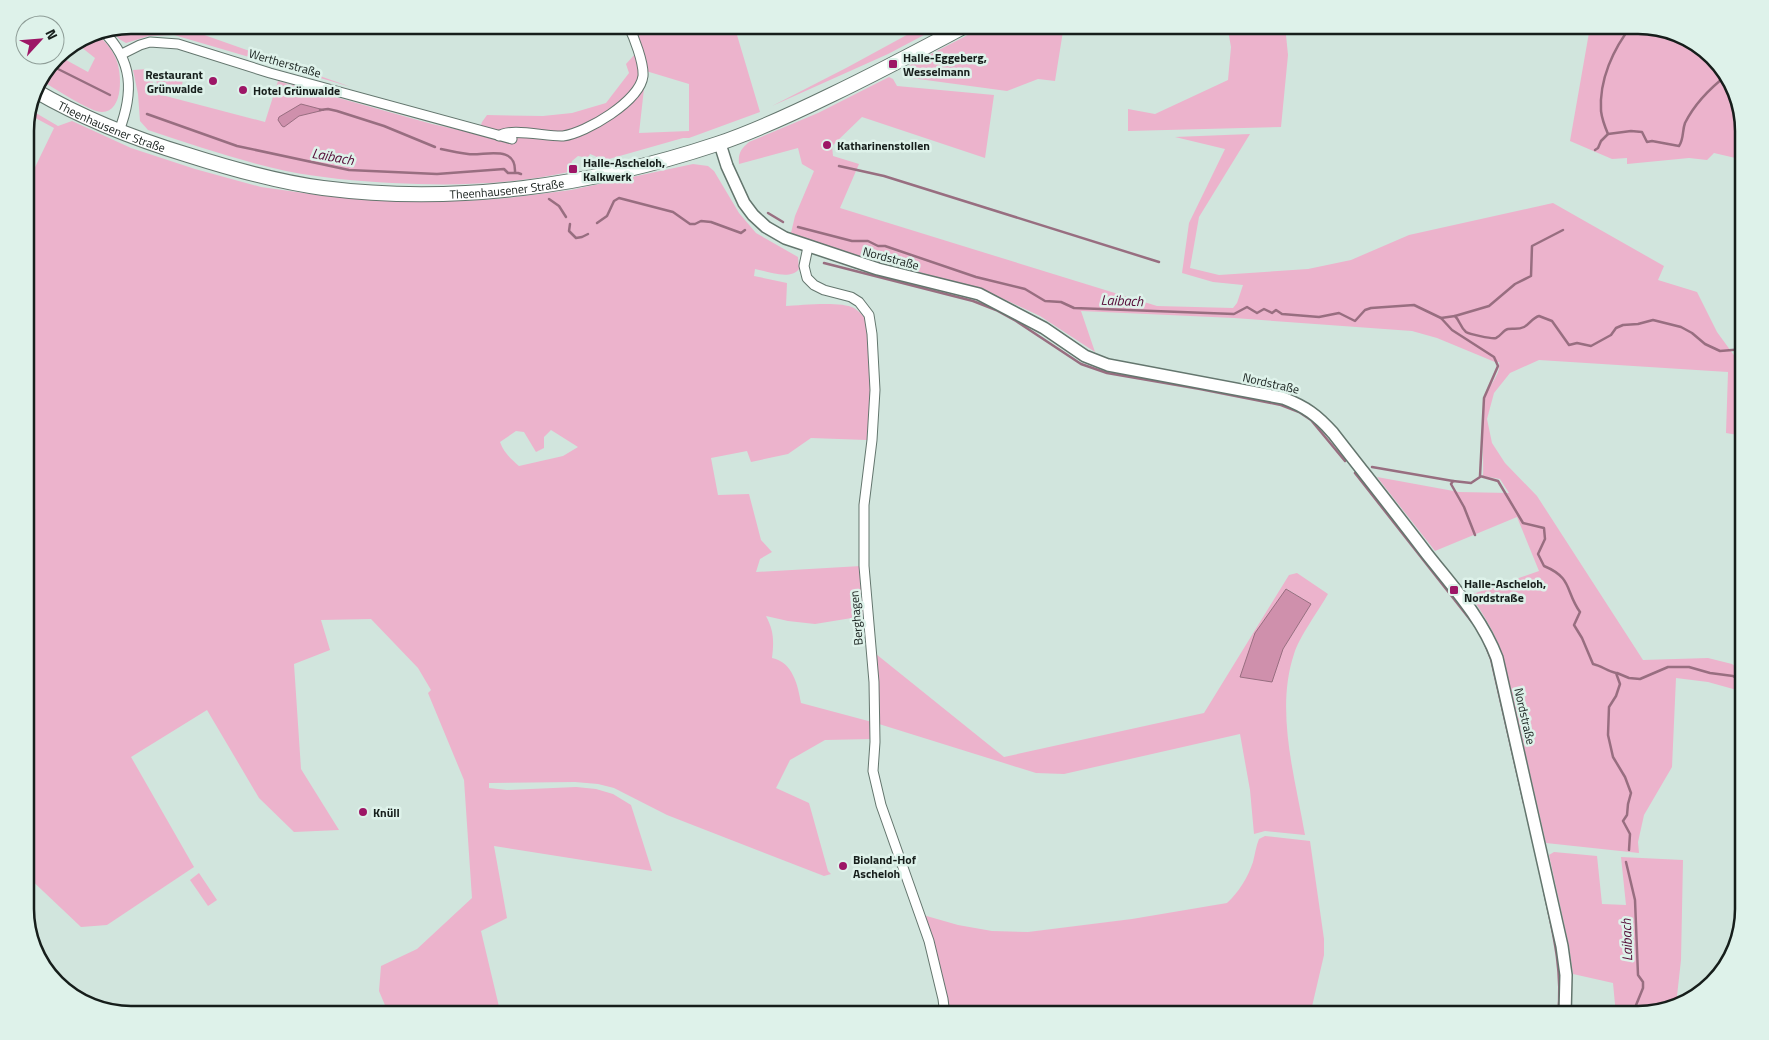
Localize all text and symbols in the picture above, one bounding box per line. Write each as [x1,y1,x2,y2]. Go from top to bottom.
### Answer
north arrow [15,15,65,65]
text: N [41,25,64,43]
street label: Wertherstraße [247,44,323,82]
place label: Halle-Eggeberg, Wesselmann [903,48,987,81]
marker: Halle-Eggeberg, Wesselmann [887,58,899,70]
place label: Restaurant Grünwalde [145,65,204,98]
marker: Restaurant Grünwalde [207,75,219,87]
place label: Hotel Grünwalde [253,81,340,100]
marker: Hotel Grünwalde [237,84,249,96]
street label: Theenhausener Straße [55,95,168,157]
place label: Katharinenstollen [837,136,930,155]
marker: Katharinenstollen [821,139,833,151]
water label: Laibach [310,142,357,170]
place label: Halle-Ascheloh, Kalkwerk [583,153,665,186]
marker: Halle-Ascheloh, Kalkwerk [567,163,579,175]
street label: Theenhausener Straße [449,173,565,203]
street label: Nordstraße [861,241,921,275]
water label: Laibach [1100,289,1145,311]
street label: Nordstraße [1241,367,1301,399]
place label: Halle-Ascheloh, Nordstraße [1464,574,1546,607]
marker: Halle-Ascheloh, Nordstraße [1448,584,1460,596]
street label: Berghagen [844,590,868,646]
street label: Nordstraße [1509,686,1541,746]
place label: Knüll [373,803,400,822]
marker: Knüll [357,806,369,818]
place label: Bioland-Hof Ascheloh [853,850,917,883]
marker: Bioland-Hof Ascheloh [837,860,849,872]
water label: Laibach [1615,917,1637,962]

